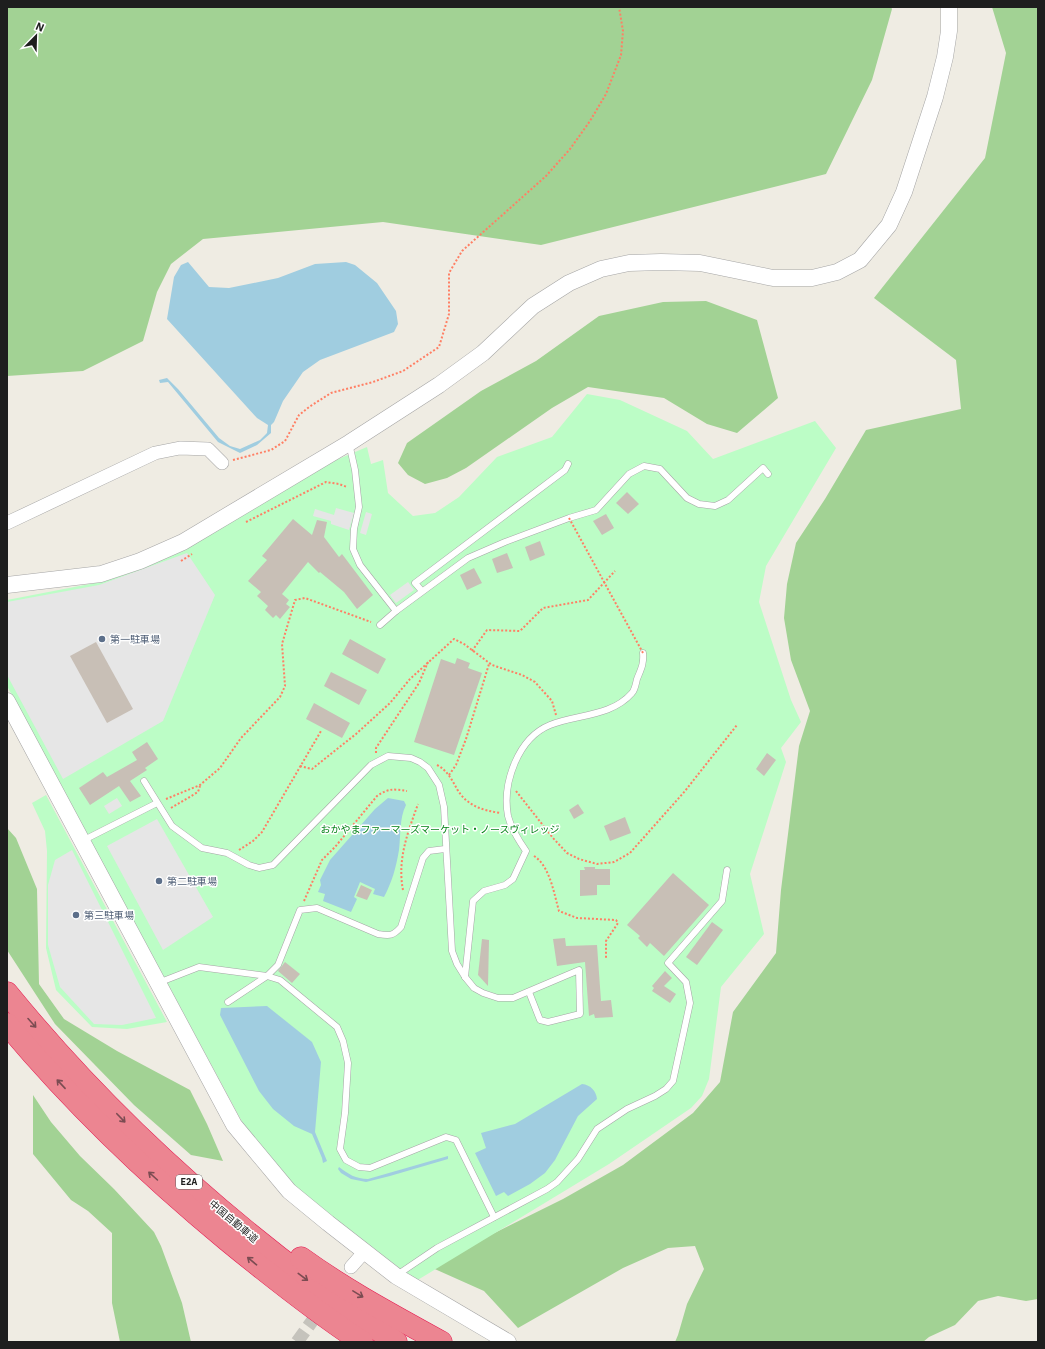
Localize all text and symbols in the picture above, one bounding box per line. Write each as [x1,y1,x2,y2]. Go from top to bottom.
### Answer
north arrow [16,16,56,56]
text: N [34,19,46,35]
place label: 第一駐車場 [110,633,160,646]
marker: 第一駐車場 [97,634,107,644]
park label: おかやまファーマーズマーケット・ノースヴィレッジ [321,823,560,836]
place label: 第二駐車場 [167,875,217,888]
marker: 第二駐車場 [154,876,164,886]
place label: 第三駐車場 [84,909,134,922]
marker: 第三駐車場 [71,910,81,920]
one-way arrow [27,1018,36,1028]
one-way arrow [57,1079,66,1089]
one-way arrow [116,1113,126,1123]
one-way arrow [148,1171,158,1181]
road number: E2A [176,1175,202,1189]
street label: 中国自動車道 [207,1197,261,1246]
one-way arrow [247,1256,257,1265]
one-way arrow [298,1273,309,1281]
one-way arrow [352,1290,363,1298]

